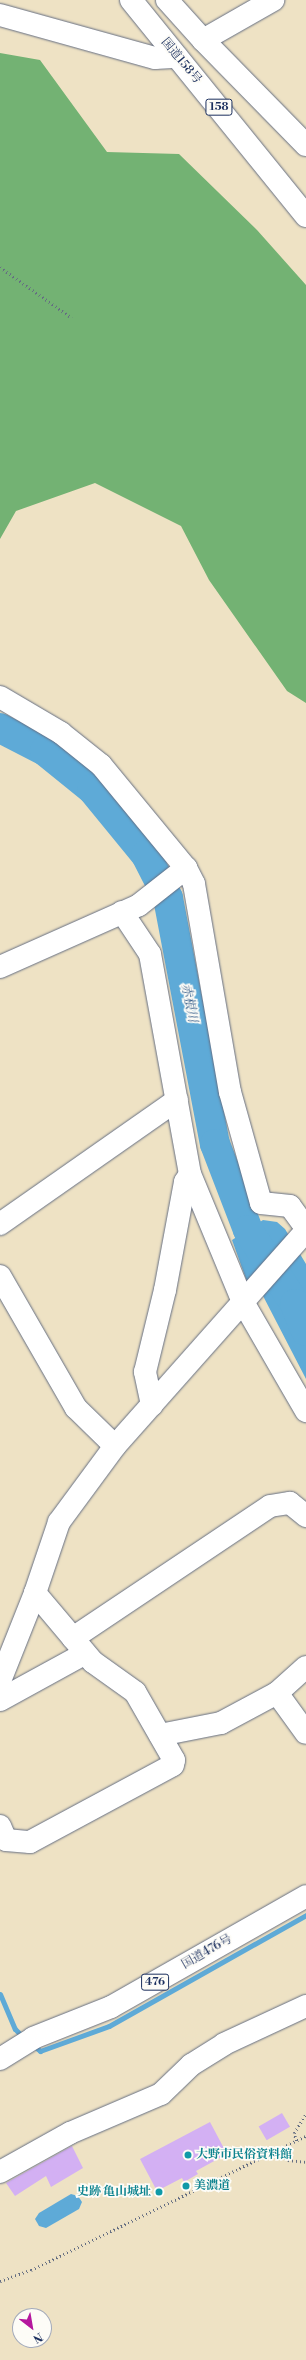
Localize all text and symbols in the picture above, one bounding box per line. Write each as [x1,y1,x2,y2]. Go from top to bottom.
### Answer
street label: 国道158号 [158,35,204,87]
road number: 158 [205,98,233,116]
water label: 赤根川 [178,982,200,1024]
street label: 国道476号 [179,1932,235,1972]
road number: 476 [141,1973,169,1991]
place label: 大野市民俗資料館 [196,2148,292,2162]
marker: 大野市民俗資料館 [183,2150,193,2160]
place label: 美濃道 [194,2179,230,2193]
marker: 美濃道 [181,2181,191,2191]
place label: 史跡 亀山城址 [77,2185,151,2199]
marker: 史跡 亀山城址 [154,2187,164,2197]
north arrow [12,2308,52,2348]
text: N [30,2329,45,2346]

